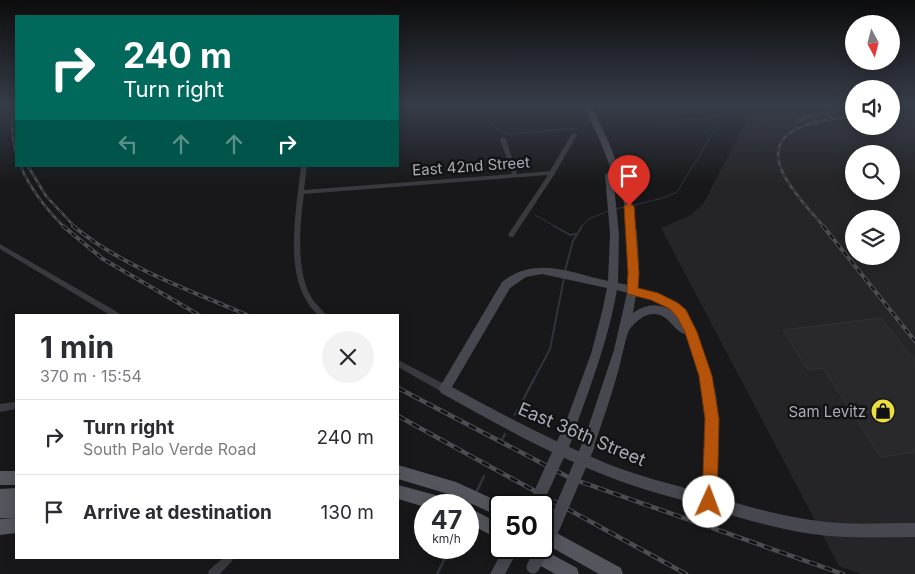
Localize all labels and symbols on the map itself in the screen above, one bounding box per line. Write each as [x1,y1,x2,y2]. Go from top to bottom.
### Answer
north arrow [845,15,900,70]
street label: East 42nd Street [412,152,531,180]
pin [608,155,650,206]
street label: East 36th Street [515,398,649,470]
shop icon: Sam Levitz [870,398,896,424]
place label: Sam Levitz [788,402,866,421]
position arrow [682,475,734,527]
speed limit sign: 50 [489,494,554,559]

